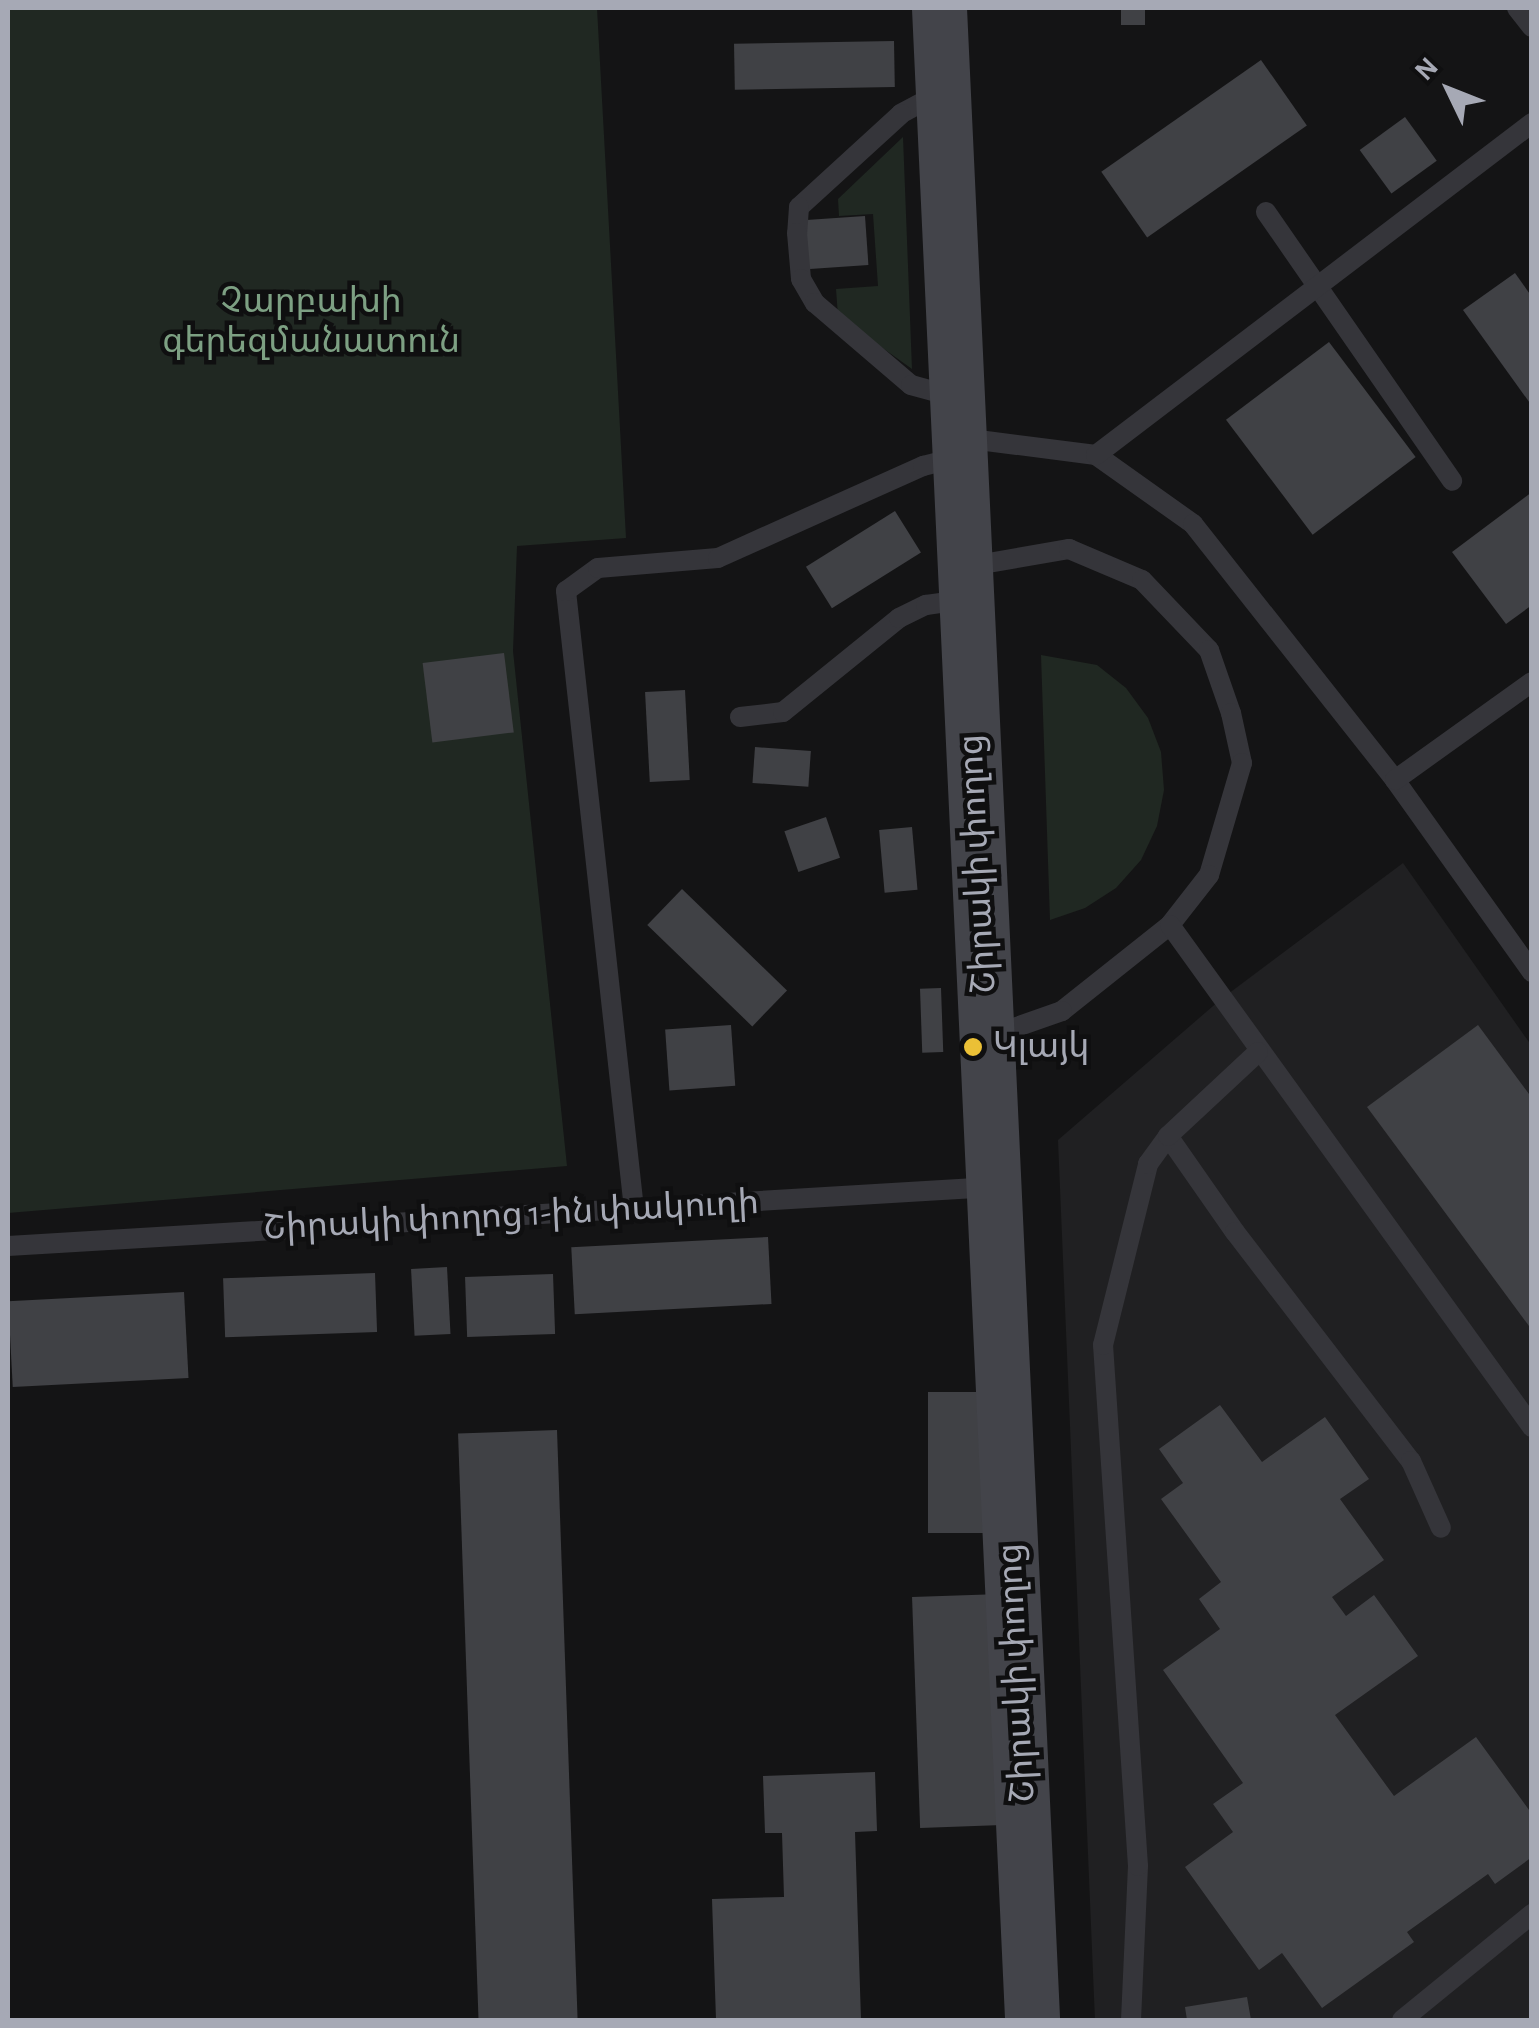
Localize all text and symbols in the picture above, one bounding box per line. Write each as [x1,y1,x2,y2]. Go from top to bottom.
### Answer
north arrow [1399,40,1499,140]
text: N [1410,53,1444,86]
park label: Չարբախի գերեզմանատուն [162,281,460,363]
street label: Շիրակի փողոց [950,733,1006,995]
place label: Կլայկ [993,1026,1089,1068]
marker: Կլայկ [962,1036,984,1058]
street label: Շիրակի փողոց 1-ին փակուղի [262,1182,760,1250]
street label: Շիրակի փողոց [989,1542,1045,1804]

